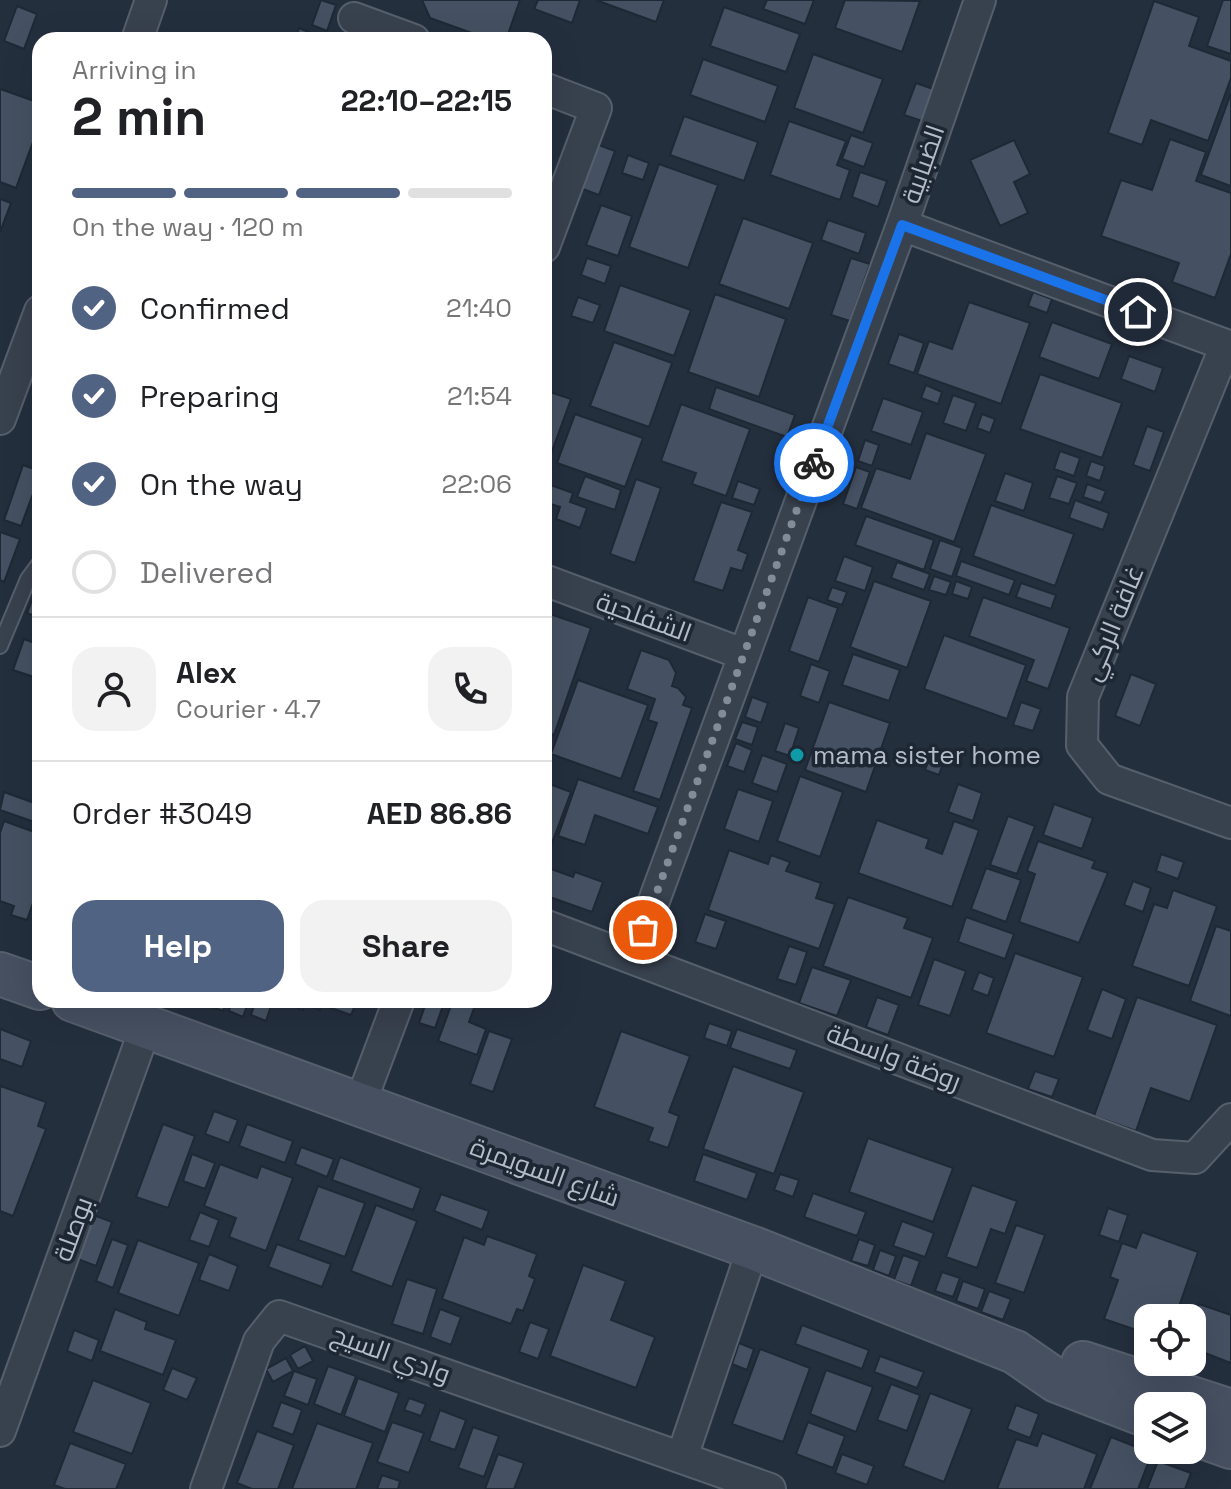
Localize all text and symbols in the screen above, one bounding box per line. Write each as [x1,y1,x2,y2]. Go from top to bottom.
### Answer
text: Arriving in [72,53,196,87]
text: 22:10–22:15 [341,81,512,120]
text: 2 min [72,84,206,150]
street label: الضبابية [894,120,952,208]
text: On the way · 120 m [72,210,304,244]
pin [1104,278,1172,346]
icon: check [72,286,116,330]
text: Confirmed [140,289,290,328]
icon: home [1116,290,1160,334]
text: 21:40 [446,291,512,325]
icon: check [72,374,116,418]
text: Preparing [140,377,279,416]
text: 21:54 [447,379,512,413]
courier [774,423,854,503]
icon: bike [792,441,836,485]
icon: check [72,462,116,506]
text: On the way [140,465,303,504]
text: 22:06 [441,467,512,501]
text: Delivered [140,553,274,592]
street label: غافة الركي [1074,560,1155,687]
street label: الشفلحية [591,584,697,650]
button: person [72,647,156,731]
button: phone [428,647,512,731]
text: Alex [176,653,237,692]
text: Courier · 4.7 [176,692,321,726]
place label: mama sister home [813,738,1041,772]
marker: mama sister home [788,746,806,764]
text: Order #3049 [72,794,252,833]
text: AED 86.86 [367,794,512,833]
pin [609,896,677,964]
button: Help [72,900,284,992]
button: Share [300,900,512,992]
icon: bag [621,908,665,952]
street label: روضة واسطة [822,1016,966,1098]
street label: شارع السويمرة [466,1129,624,1215]
street label: بوصلة [46,1192,100,1266]
map controls [1134,1304,1206,1464]
button: locate [1134,1304,1206,1376]
street label: وادي السيج [326,1317,455,1394]
button: layers [1134,1392,1206,1464]

